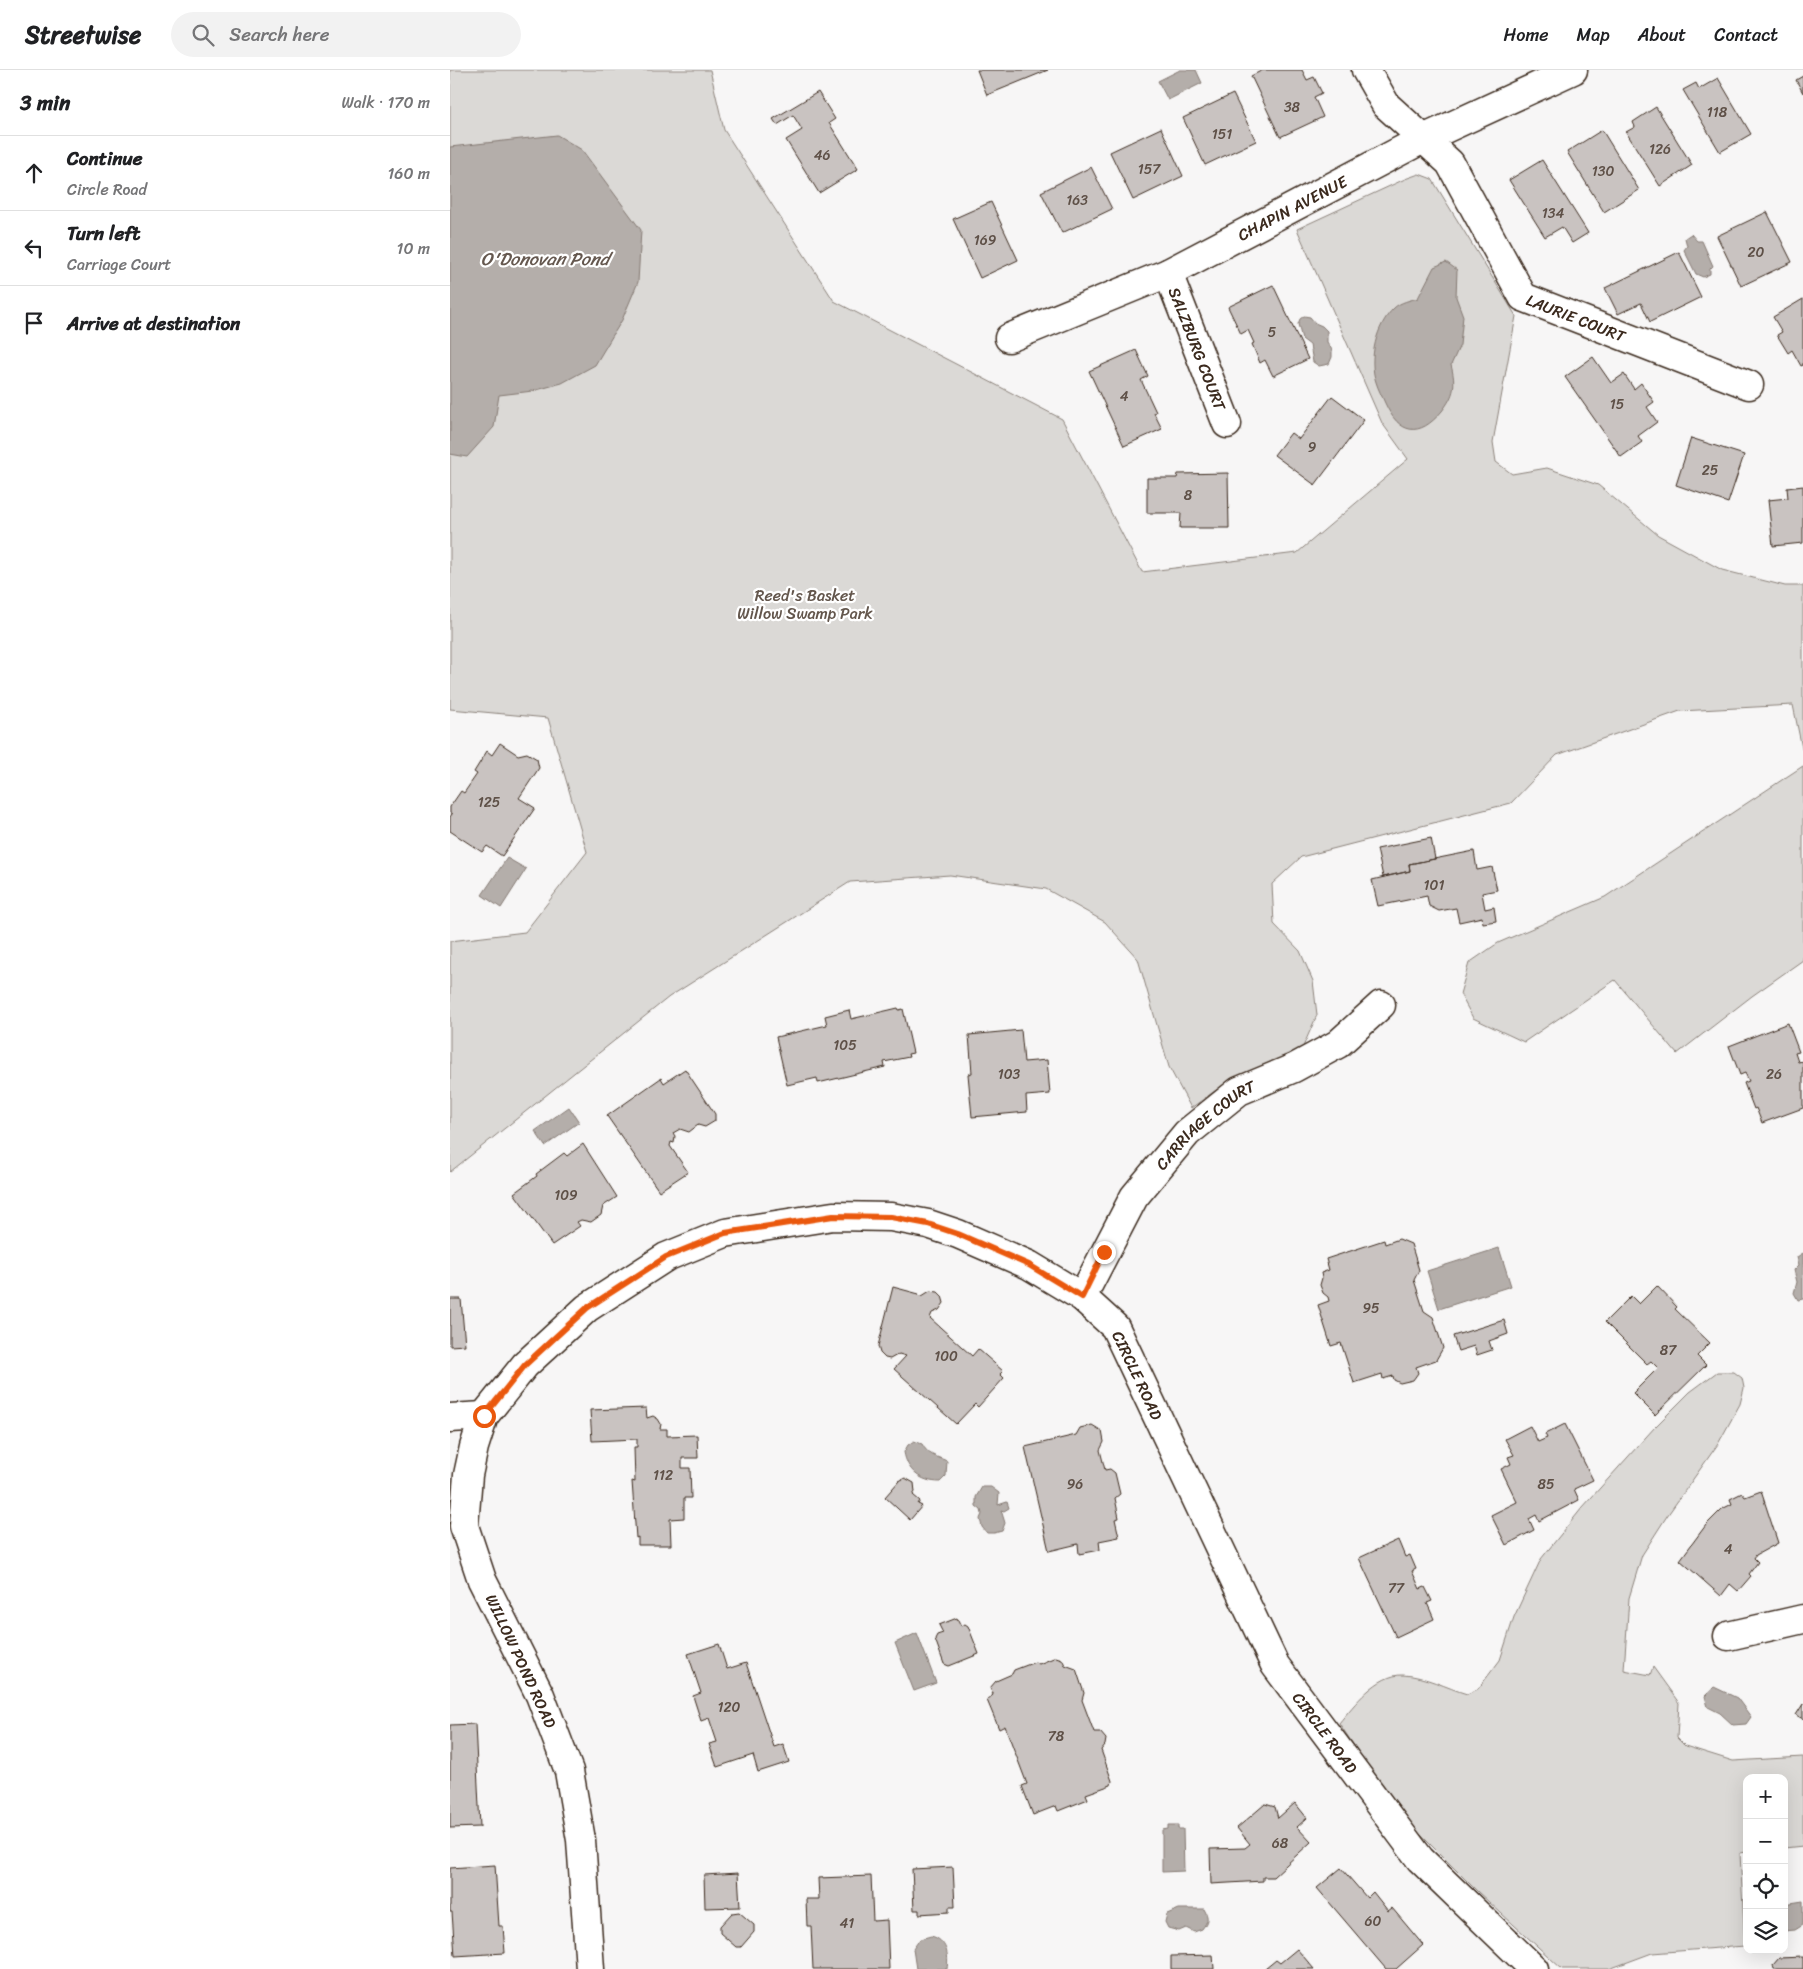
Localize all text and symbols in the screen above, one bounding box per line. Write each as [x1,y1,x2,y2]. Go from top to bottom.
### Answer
search box [171,12,521,57]
text: Streetwise [25,14,141,56]
text: Search here [229,18,329,51]
text: Home [1504,19,1549,51]
text: Map [1577,19,1610,51]
text: About [1638,19,1686,51]
text: Contact [1714,19,1778,51]
icon: search [189,21,217,49]
text: 3 min [20,84,70,122]
text: Walk · 170 m [341,88,430,117]
house number: 38 [1284,95,1301,120]
house number: 118 [1707,100,1728,125]
house number: 151 [1212,122,1232,147]
house number: 126 [1649,137,1671,162]
text: Continue [67,142,143,175]
house number: 46 [814,143,830,168]
house number: 157 [1138,157,1161,182]
icon: ahead [20,159,48,187]
text: 160 m [387,159,430,188]
house number: 130 [1592,159,1614,184]
street label: CHAPIN AVENUE [1232,166,1353,249]
text: Circle Road [67,175,147,204]
house number: 163 [1066,188,1088,213]
house number: 134 [1542,201,1564,226]
text: Turn left [67,217,140,250]
house number: 169 [974,228,997,253]
icon: left [20,234,48,262]
text: 10 m [397,234,430,263]
house number: 20 [1748,240,1765,265]
water label: O'Donovan Pond [481,243,614,275]
text: Carriage Court [67,250,171,279]
street label: SALZBURG COURT [1160,283,1235,415]
street label: LAURIE COURT [1522,285,1631,351]
text: Arrive at destination [67,307,240,340]
icon: arrive [20,309,48,337]
house number: 5 [1268,320,1277,345]
house number: 4 [1120,384,1129,409]
house number: 15 [1610,392,1625,417]
house number: 9 [1308,435,1317,460]
house number: 25 [1702,458,1719,483]
house number: 8 [1184,483,1193,508]
park label: Reed's Basket Willow Swamp Park [737,581,873,628]
house number: 125 [478,790,501,815]
house number: 101 [1424,873,1444,898]
house number: 105 [833,1033,857,1058]
house number: 103 [998,1062,1021,1087]
house number: 26 [1766,1062,1782,1087]
street label: CARRIAGE COURT [1148,1071,1260,1176]
house number: 109 [554,1183,578,1208]
route end [1093,1241,1116,1264]
house number: 95 [1362,1296,1380,1321]
street label: CIRCLE ROAD [1104,1325,1172,1425]
house number: 87 [1660,1338,1677,1363]
house number: 100 [934,1344,958,1369]
route start [473,1405,496,1428]
house number: 112 [653,1463,673,1488]
house number: 96 [1067,1472,1083,1497]
house number: 85 [1538,1472,1555,1497]
house number: 4 [1724,1537,1733,1562]
house number: 77 [1388,1576,1405,1601]
street label: WILLOW POND ROAD [477,1589,565,1733]
street label: CIRCLE ROAD [1285,1685,1366,1780]
house number: 120 [718,1695,741,1720]
house number: 78 [1048,1724,1065,1749]
map controls [1743,1774,1788,1954]
button: + [1743,1774,1788,1819]
button: − [1743,1819,1788,1864]
house number: 68 [1272,1831,1289,1856]
button: locate [1743,1864,1788,1909]
house number: 60 [1365,1909,1382,1934]
button: layers [1743,1909,1788,1954]
house number: 41 [840,1911,854,1936]

